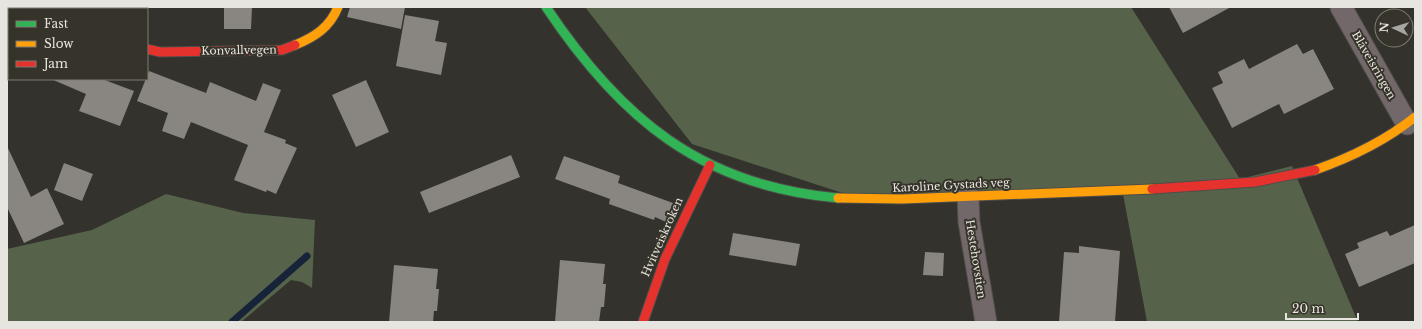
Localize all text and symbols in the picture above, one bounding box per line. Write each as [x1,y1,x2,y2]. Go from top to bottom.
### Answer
legend [8,8,148,80]
north arrow [1374,8,1414,48]
text: Fast [44,16,69,31]
text: N [1377,21,1391,33]
street label: Blåveisringen [1349,28,1399,102]
text: Slow [44,36,74,51]
street label: Konvallvegen [201,42,277,58]
text: Jam [42,56,68,71]
street label: Karoline Gystads veg [892,175,1010,195]
street label: Hvitveiskroken [638,195,686,279]
street label: Hestehovstien [963,219,989,300]
scale bar [1286,295,1358,321]
text: 20 m [1292,301,1324,316]

